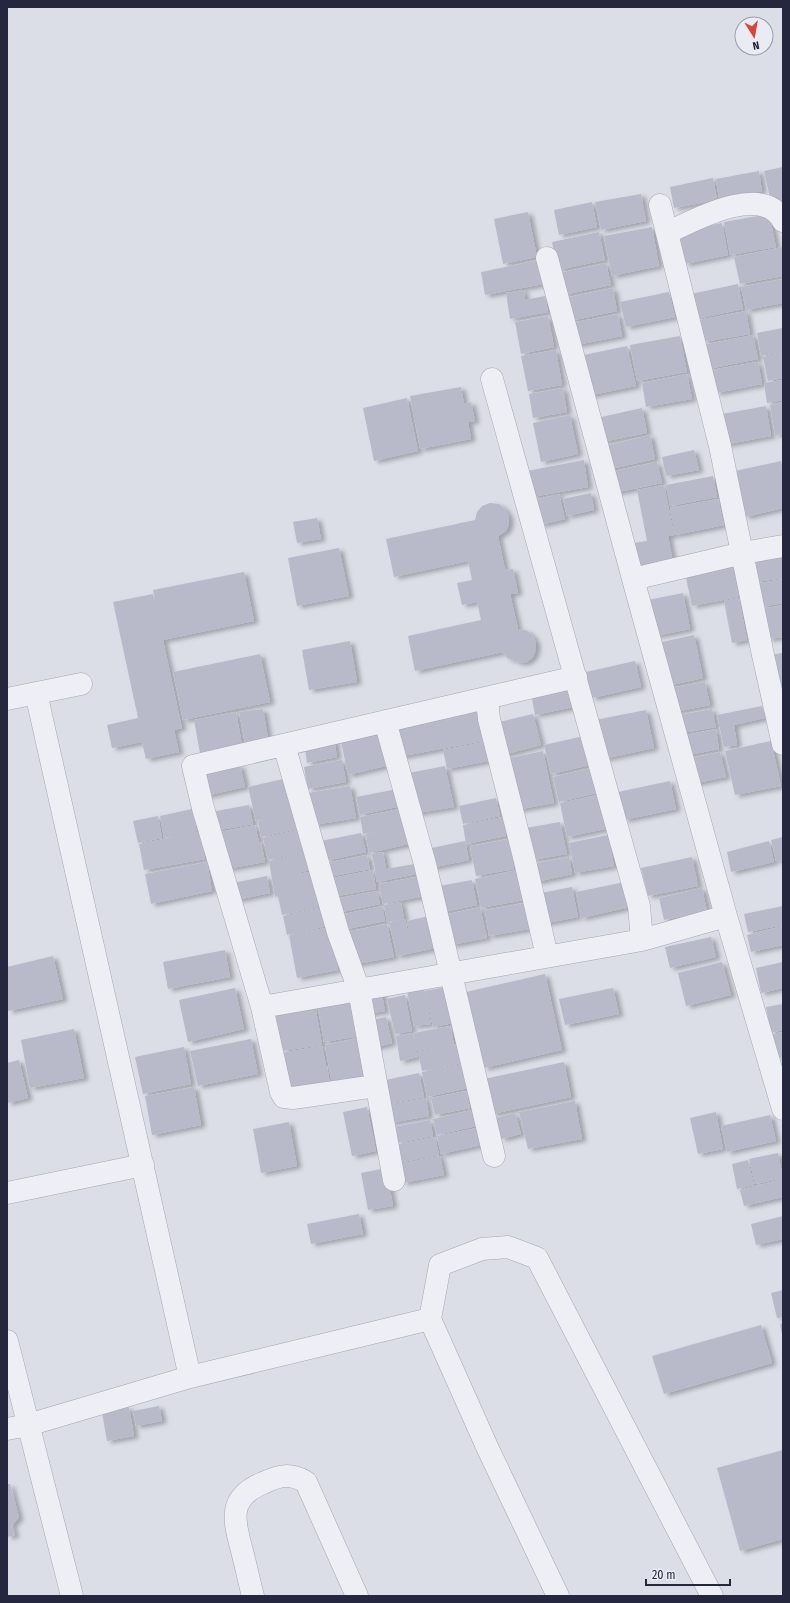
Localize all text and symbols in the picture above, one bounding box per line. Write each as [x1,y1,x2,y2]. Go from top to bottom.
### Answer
north arrow [734,16,774,56]
text: N [751,38,760,52]
scale bar [646,1561,730,1587]
text: 20 m [652,1568,676,1582]

